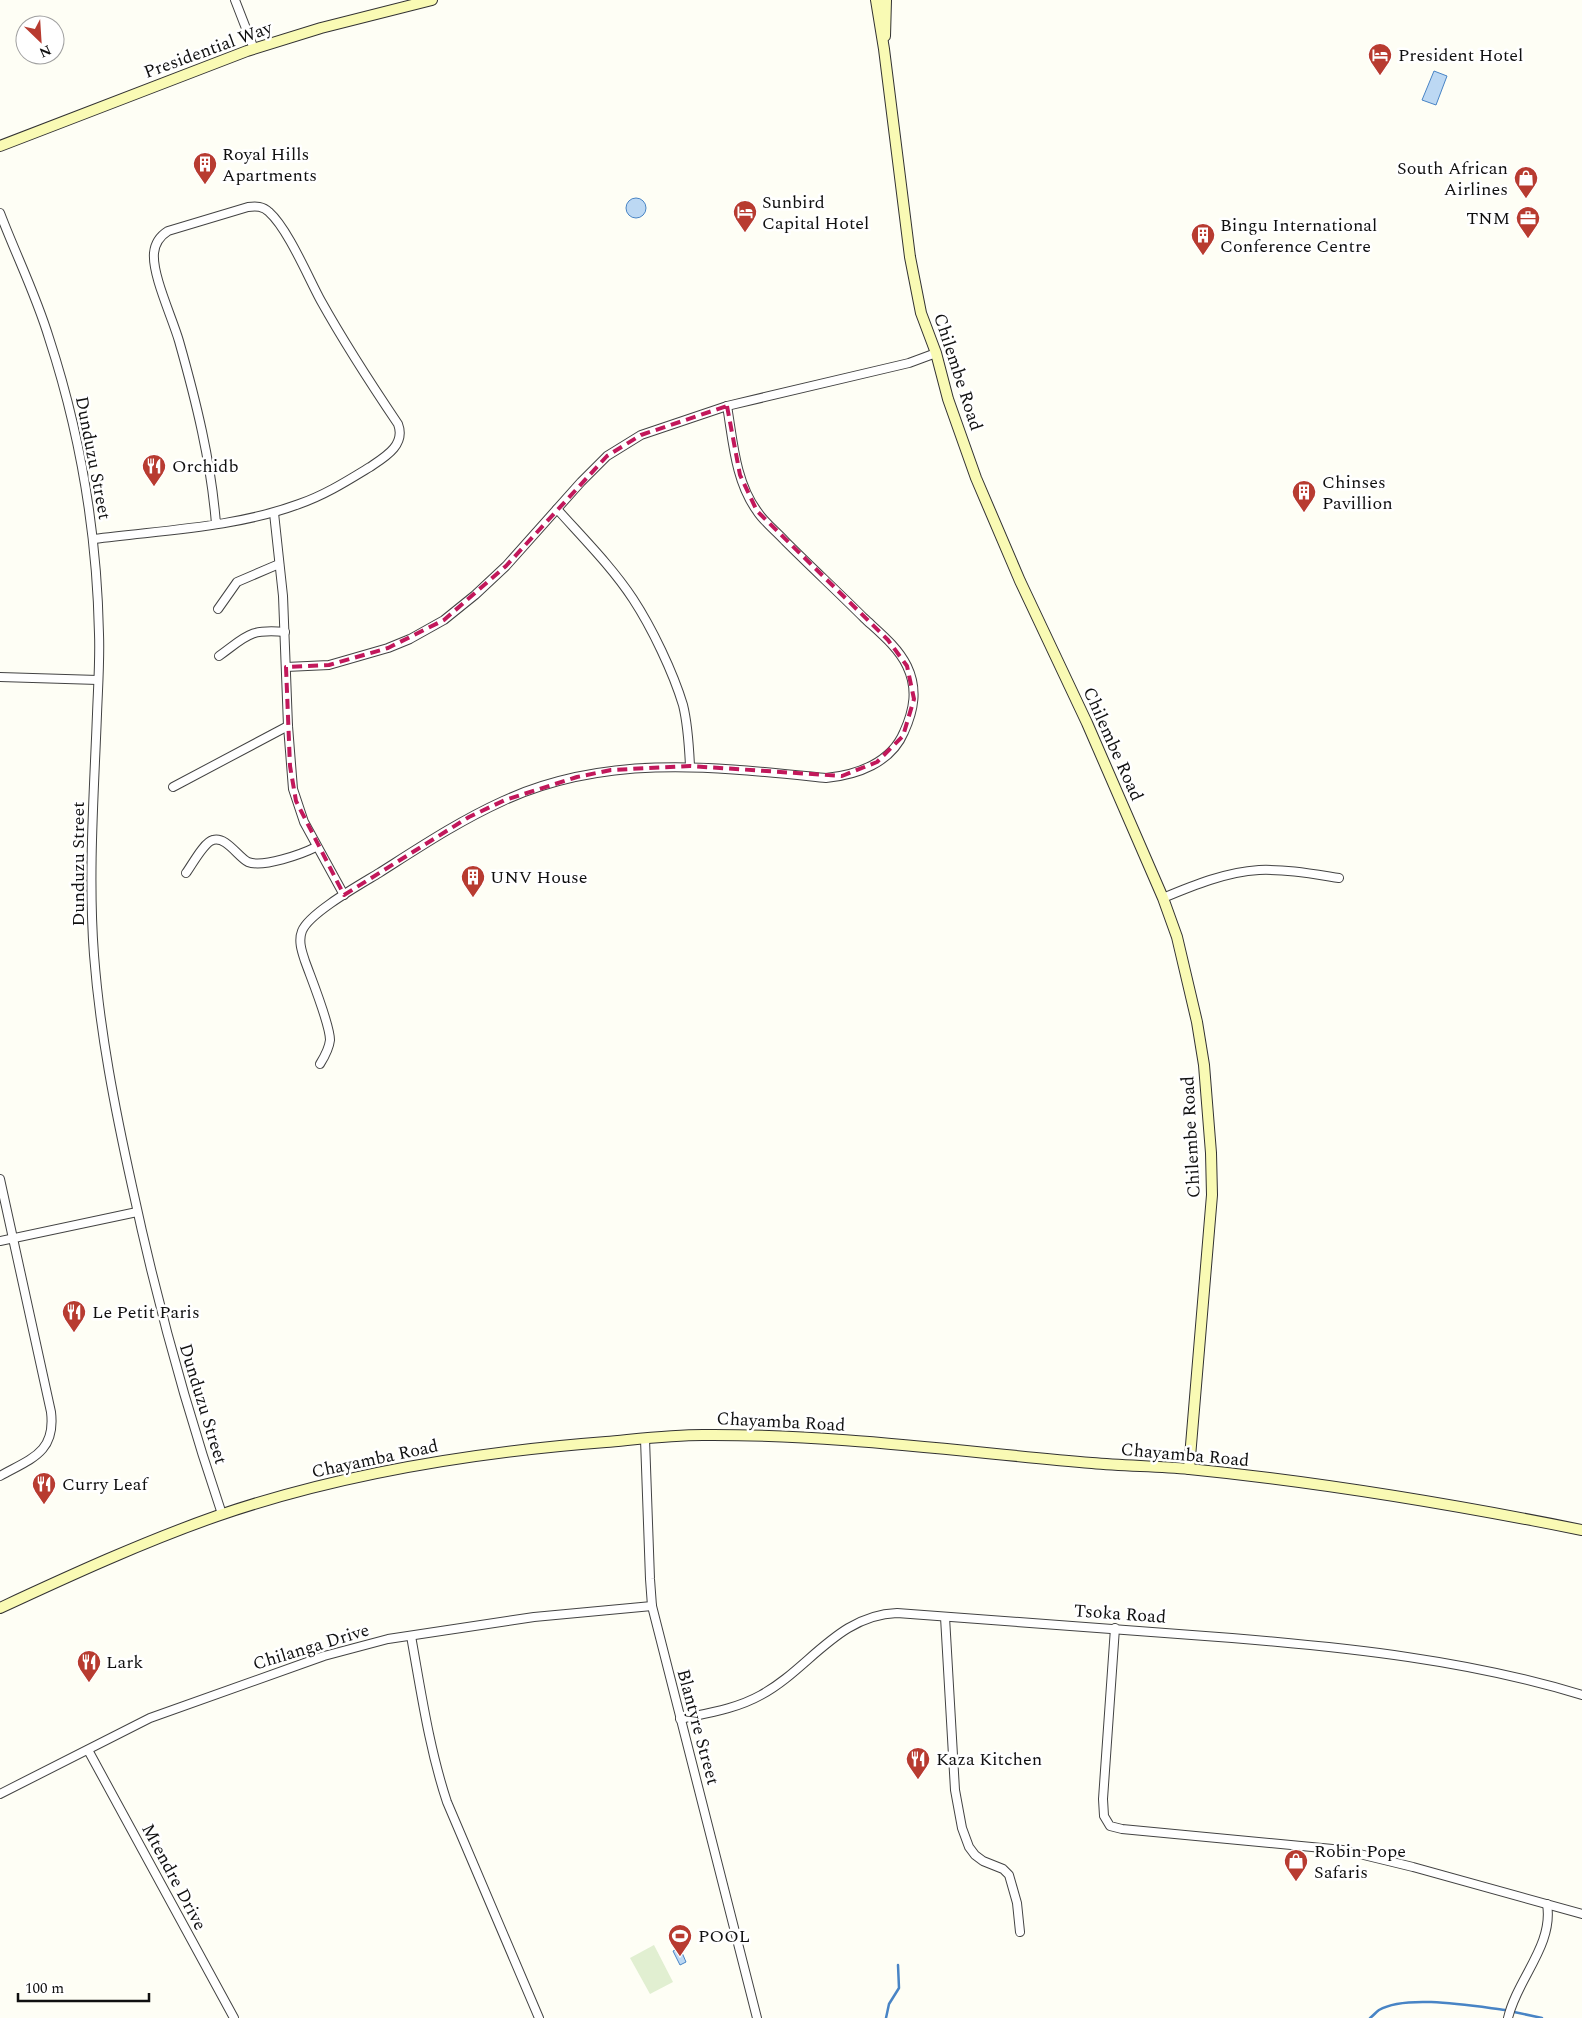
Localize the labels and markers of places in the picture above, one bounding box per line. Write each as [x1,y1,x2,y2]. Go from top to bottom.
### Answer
hotel icon: President Hotel [1367,42,1393,76]
place label: President Hotel [1398,42,1523,69]
place label: Royal Hills Apartments [222,141,317,189]
building icon: Royal Hills Apartments [192,151,218,185]
place label: South African Airlines [1397,155,1508,203]
shop icon: South African Airlines [1513,165,1539,199]
place label: Sunbird Capital Hotel [762,189,869,237]
hotel icon: Sunbird Capital Hotel [732,199,758,233]
place label: TNM [1466,205,1510,232]
office icon: TNM [1515,205,1541,239]
place label: Bingu International Conference Centre [1220,212,1377,260]
building icon: Bingu International Conference Centre [1190,222,1216,256]
restaurant icon: Orchidb [141,453,167,487]
place label: Orchidb [172,453,238,480]
place label: Chinses Pavillion [1322,469,1393,517]
building icon: Chinses Pavillion [1291,479,1317,513]
building icon: UNV House [460,864,486,898]
place label: UNV House [490,864,587,891]
restaurant icon: Le Petit Paris [61,1299,87,1333]
place label: Le Petit Paris [92,1299,200,1326]
restaurant icon: Curry Leaf [31,1471,57,1505]
place label: Curry Leaf [62,1471,149,1498]
restaurant icon: Lark [76,1649,102,1683]
place label: Lark [106,1649,143,1676]
restaurant icon: Kaza Kitchen [905,1746,931,1780]
place label: Kaza Kitchen [936,1746,1042,1773]
place label: Robin Pope Safaris [1314,1838,1406,1886]
shop icon: Robin Pope Safaris [1283,1848,1309,1882]
sports icon: POOL [667,1923,693,1957]
place label: POOL [698,1923,750,1950]

